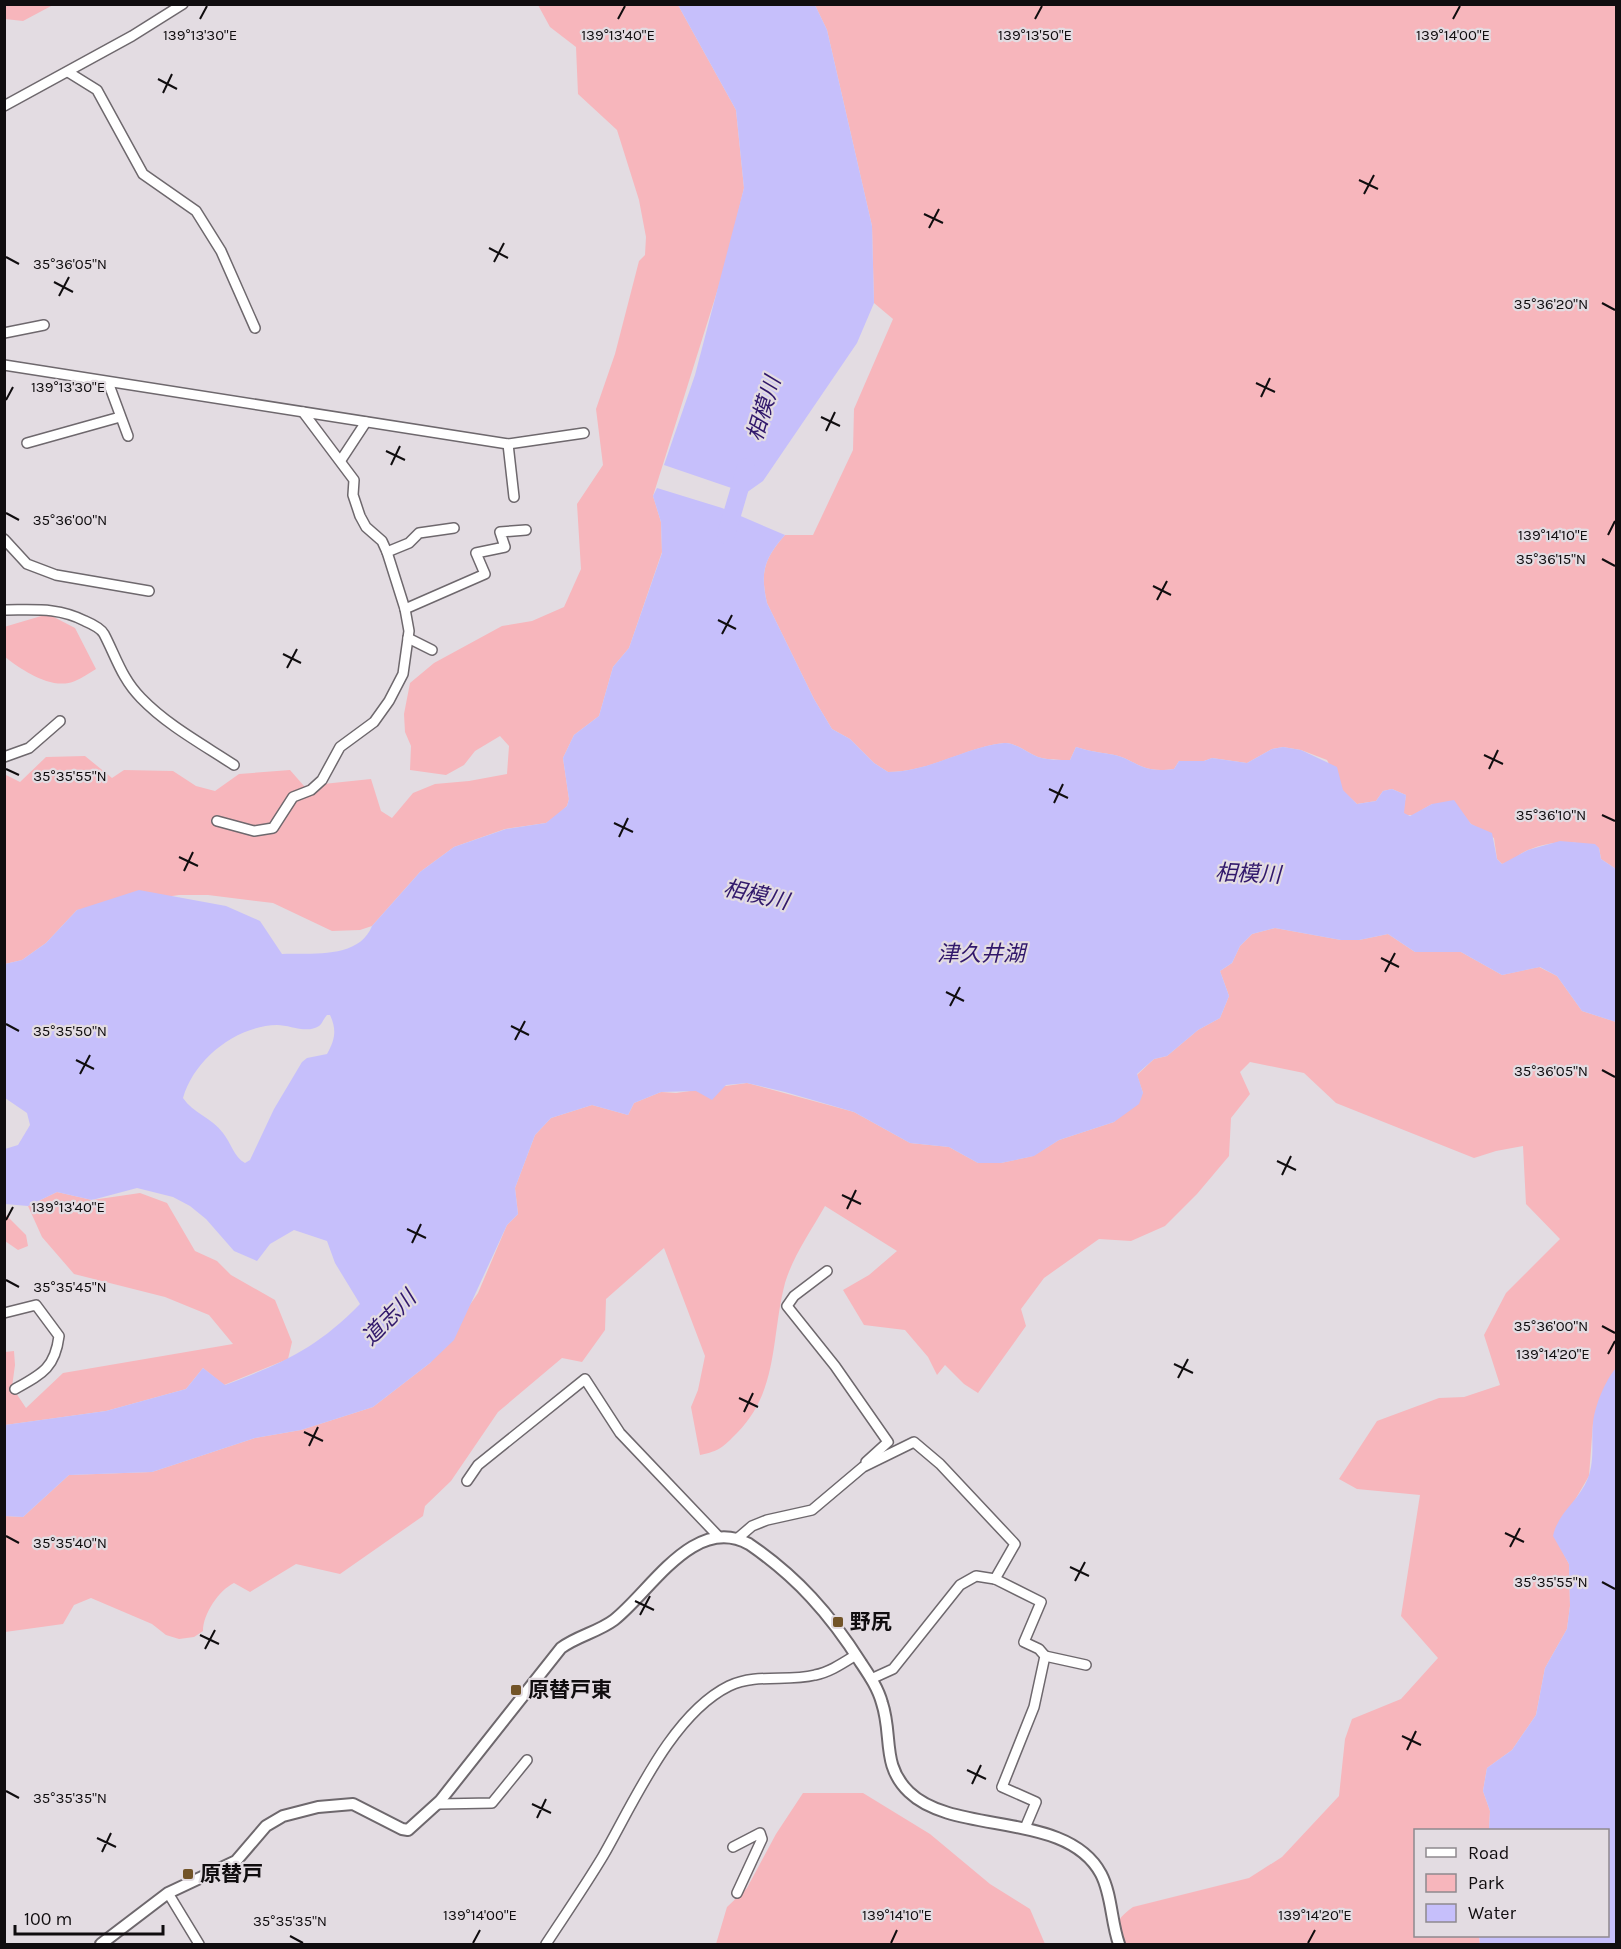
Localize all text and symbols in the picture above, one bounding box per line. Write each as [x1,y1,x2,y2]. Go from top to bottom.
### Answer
text: 139°13'30"E [163,26,237,44]
text: 139°13'40"E [581,26,655,44]
text: 139°13'50"E [998,26,1072,44]
text: 139°14'00"E [1416,26,1490,44]
text: 35°36'05"N [33,255,107,273]
text: 35°36'20"N [1514,295,1588,313]
water label: 相模川 [742,372,787,444]
text: 139°13'30"E [31,378,105,396]
text: 35°36'00"N [33,511,107,529]
text: 139°14'10"E [1518,526,1588,544]
text: 35°36'15"N [1516,550,1586,568]
text: 35°35'55"N [33,767,107,785]
text: 35°36'10"N [1516,806,1586,824]
water label: 相模川 [1215,860,1283,888]
water label: 相模川 [721,875,793,916]
water label: 津久井湖 [937,941,1028,967]
text: 35°35'50"N [33,1022,107,1040]
text: 35°36'05"N [1514,1062,1588,1080]
text: 139°13'40"E [31,1198,105,1216]
text: 35°35'45"N [33,1278,107,1296]
water label: 道志川 [357,1284,423,1351]
text: 35°36'00"N [1514,1317,1588,1335]
text: 139°14'20"E [1516,1345,1590,1363]
text: 35°35'40"N [33,1534,107,1552]
text: 35°35'55"N [1514,1573,1588,1591]
place label: 野尻 [850,1610,892,1634]
marker: 野尻 [831,1615,845,1629]
place label: 原替戸東 [528,1678,612,1702]
marker: 原替戸東 [509,1683,523,1697]
text: 35°35'35"N [33,1789,107,1807]
legend [1414,1829,1609,1937]
text: Road [1468,1842,1509,1864]
place label: 原替戸 [200,1862,263,1886]
marker: 原替戸 [181,1867,195,1881]
text: Park [1468,1872,1505,1894]
scale bar [15,1898,164,1936]
text: Water [1468,1902,1516,1924]
text: 139°14'00"E [443,1906,517,1924]
text: 139°14'10"E [862,1906,932,1924]
text: 139°14'20"E [1278,1906,1352,1924]
text: 100 m [24,1908,72,1930]
text: 35°35'35"N [253,1912,327,1930]

